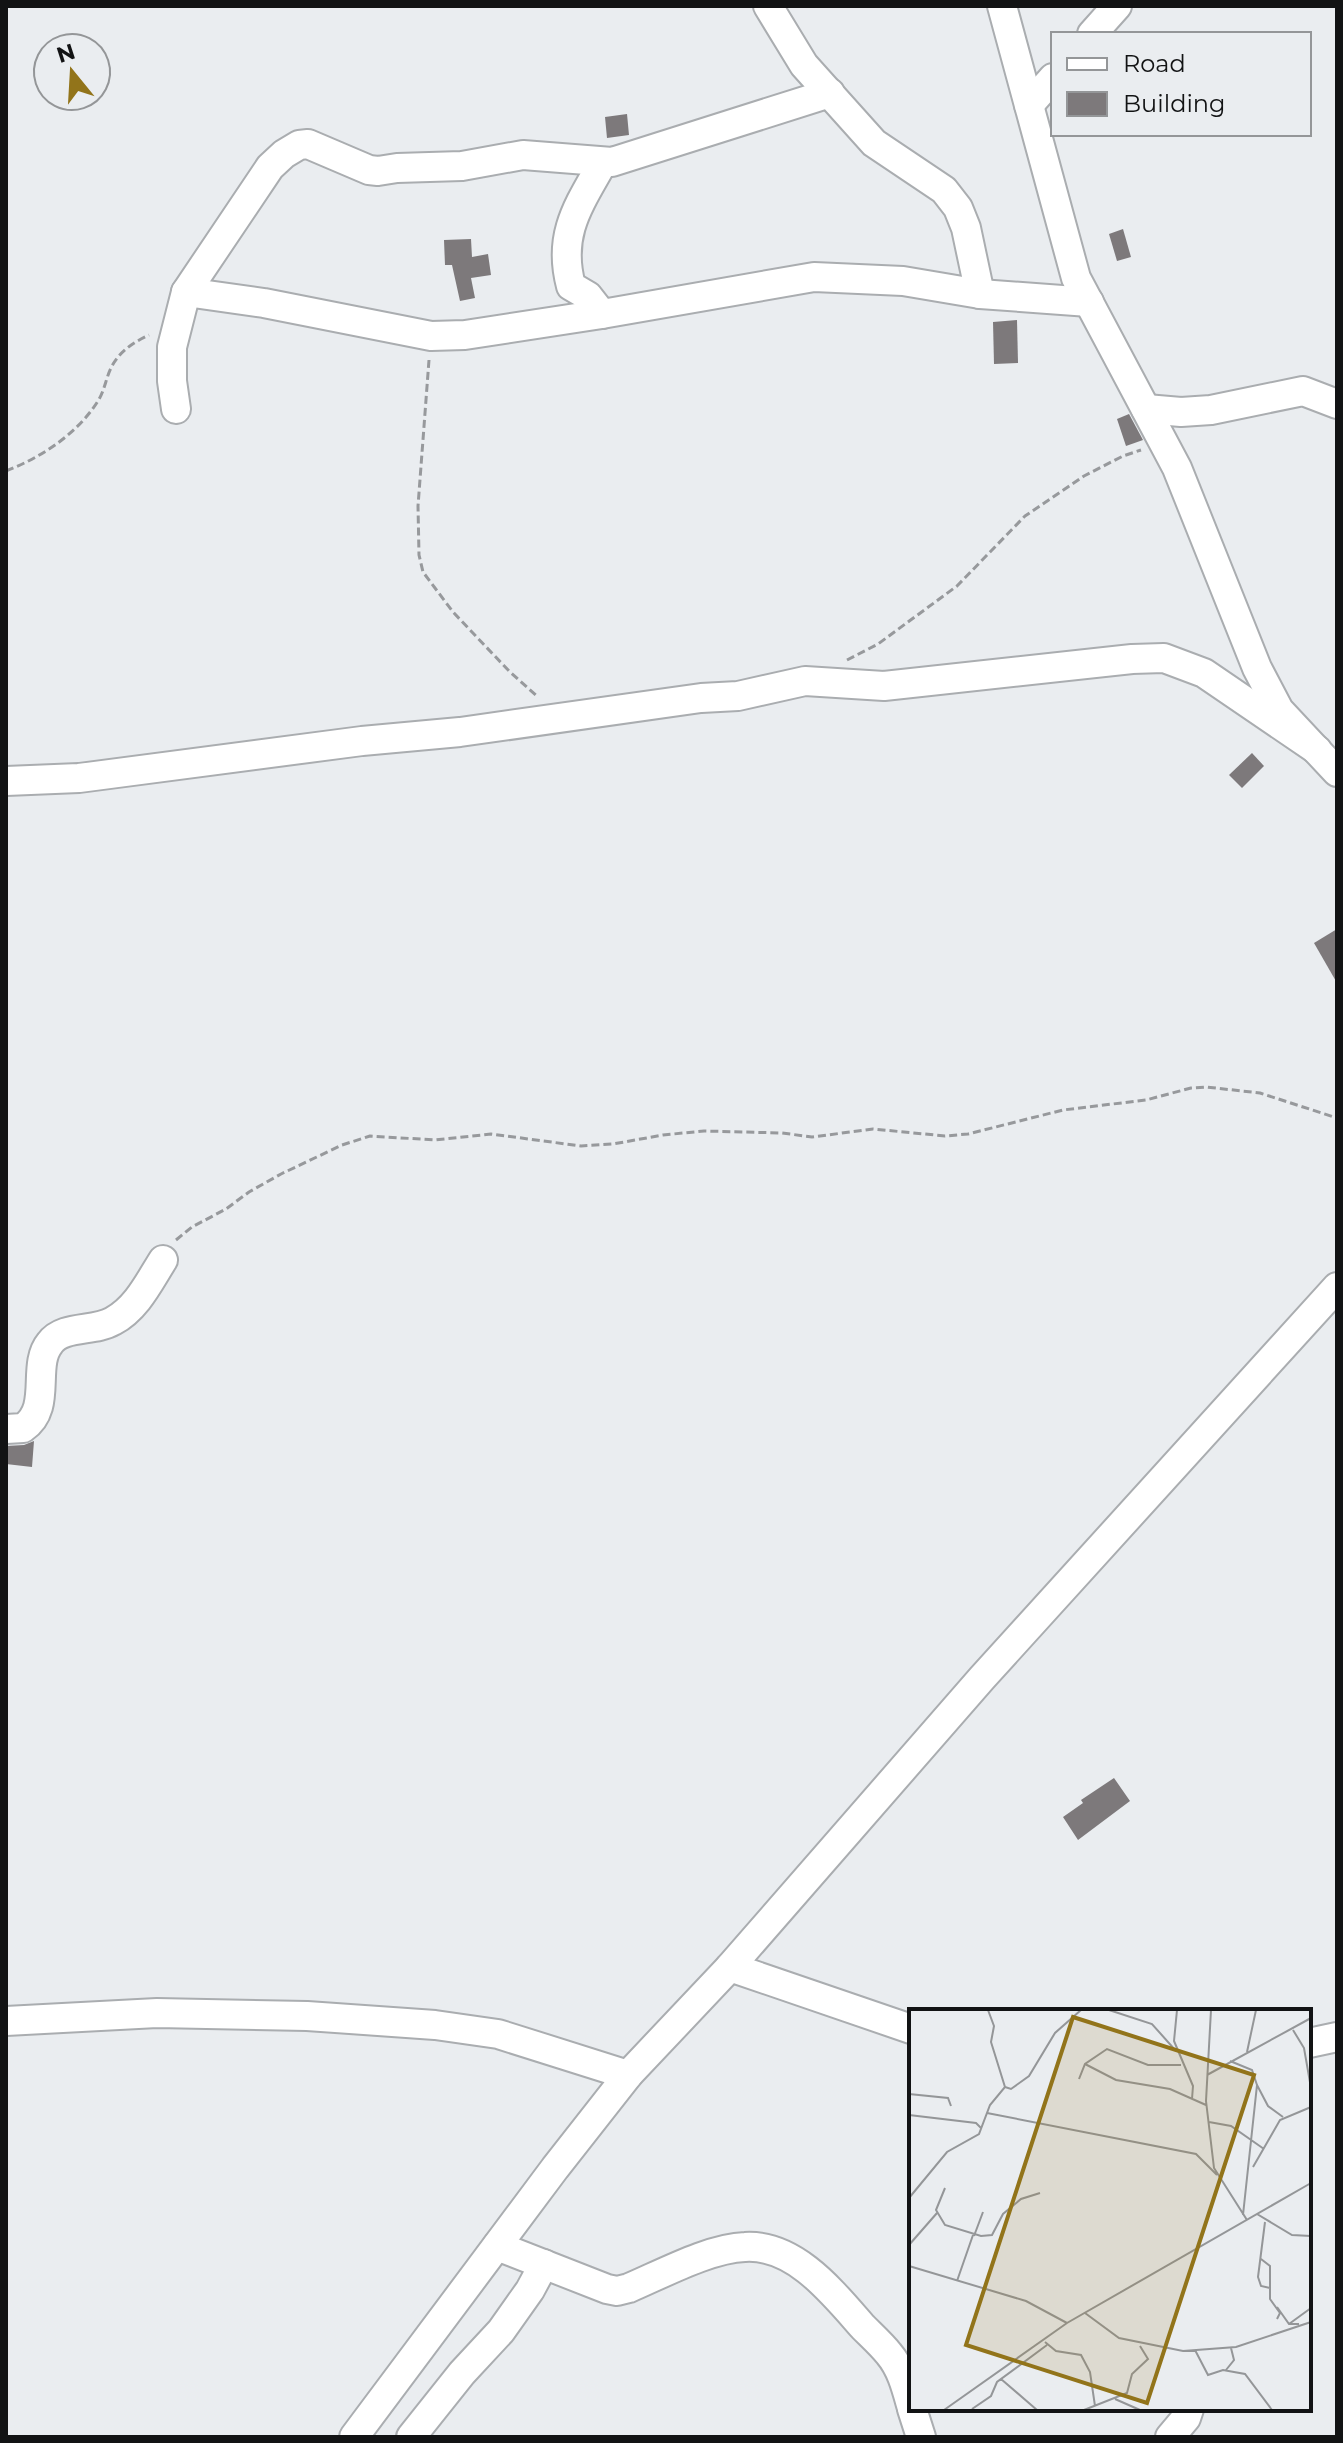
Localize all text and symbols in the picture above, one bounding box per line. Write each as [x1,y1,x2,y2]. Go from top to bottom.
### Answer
north arrow [32,32,112,112]
legend [1051,32,1311,136]
text: N [53,38,79,69]
text: Road [1123,49,1186,78]
text: Building [1123,89,1226,118]
inset map [909,2009,1311,2411]

